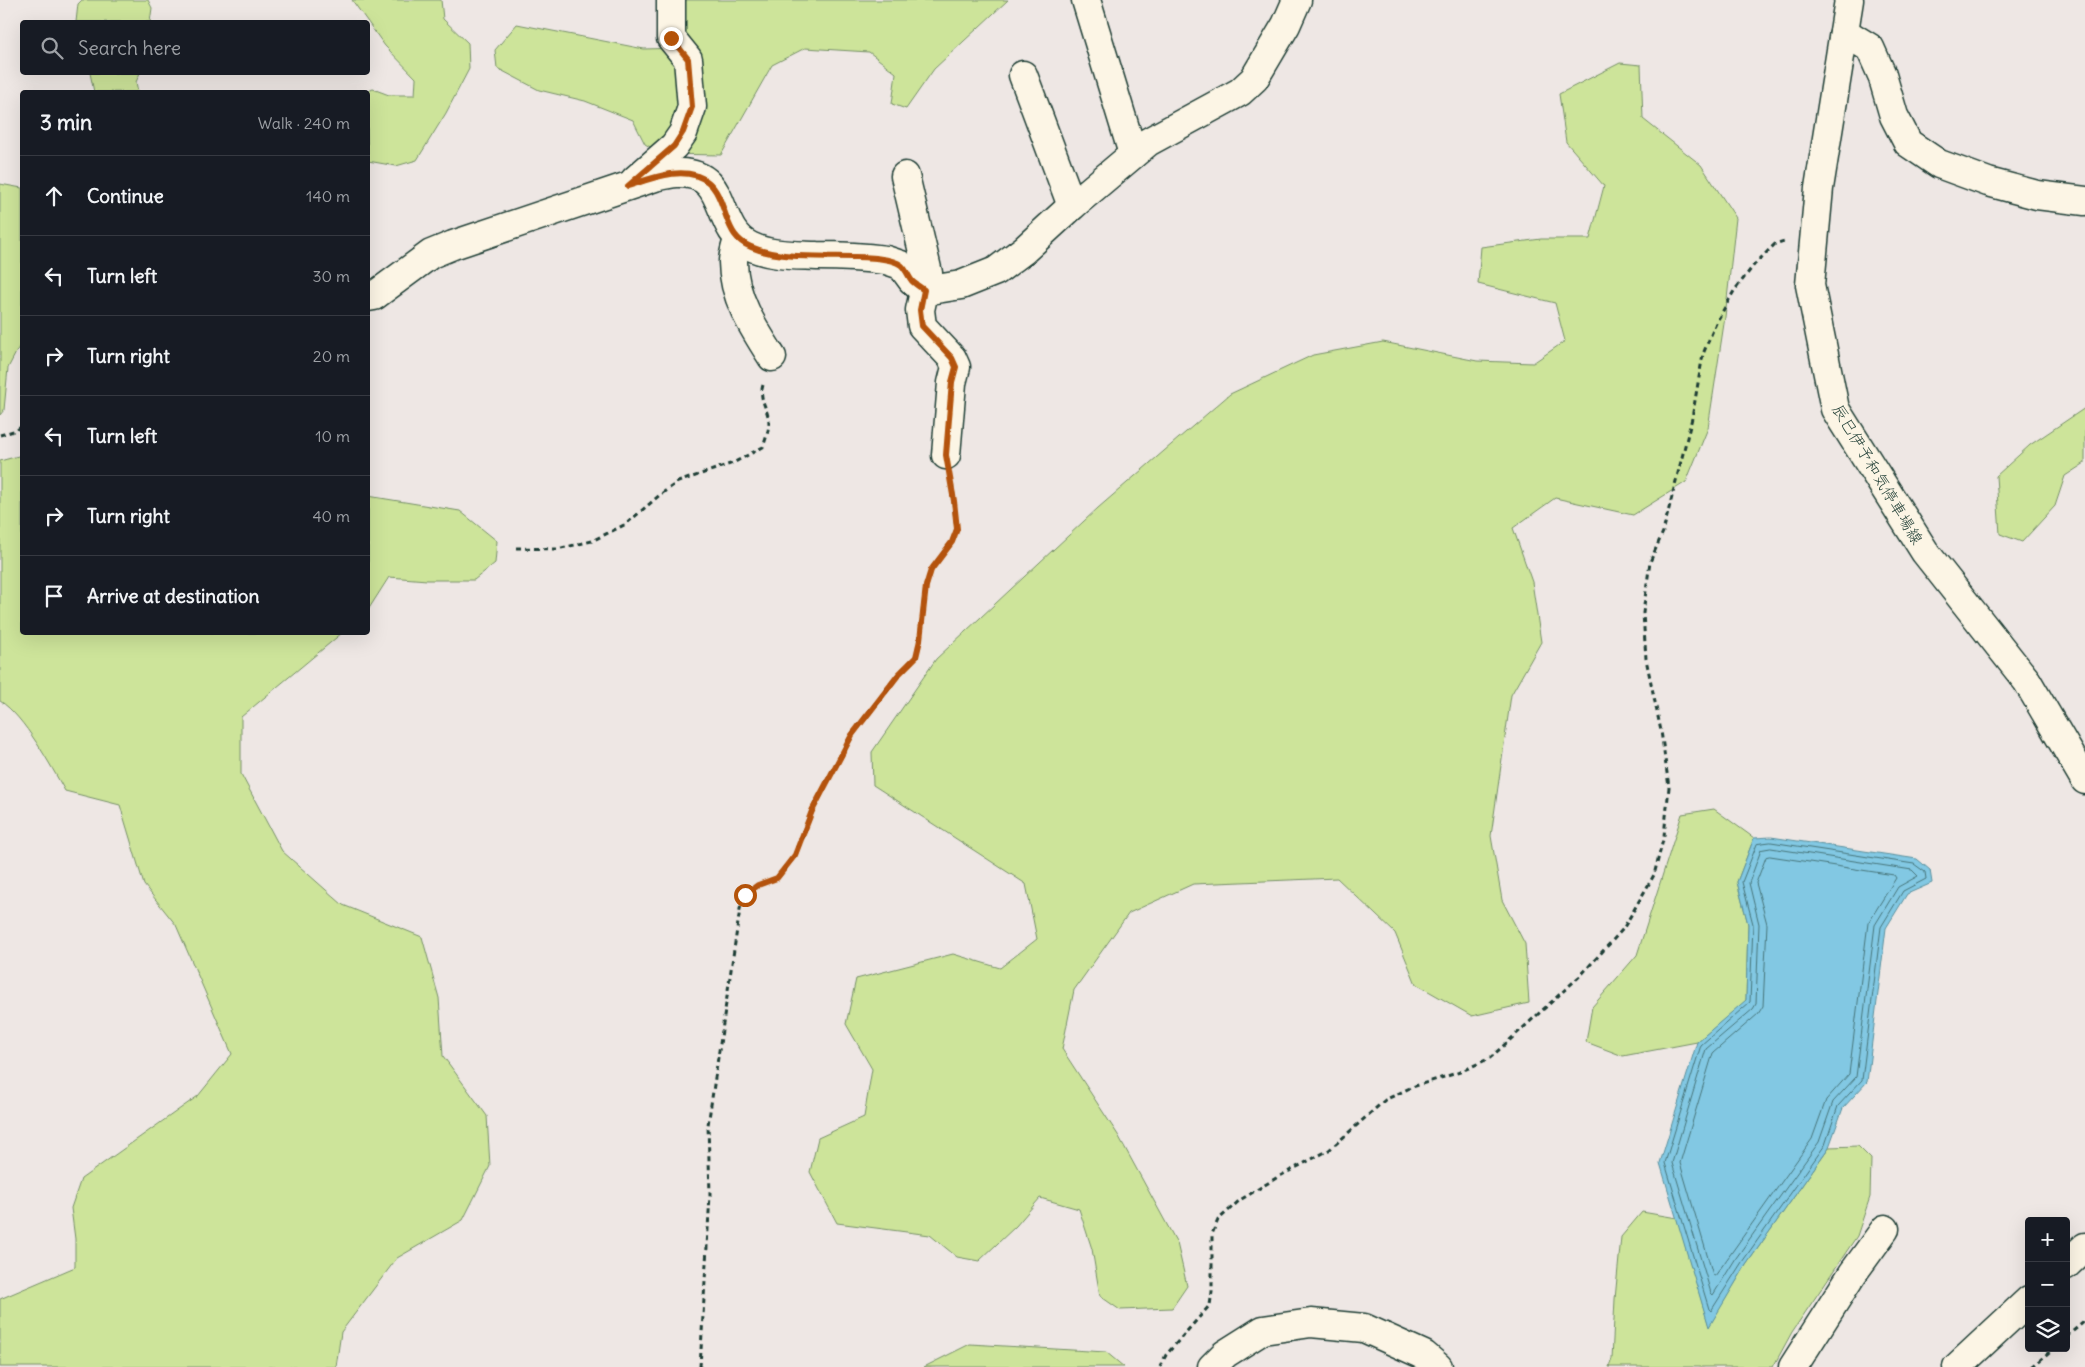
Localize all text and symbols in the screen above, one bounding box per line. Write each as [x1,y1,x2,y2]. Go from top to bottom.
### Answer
search box [20,20,370,75]
route end [660,27,683,50]
icon: search [38,34,66,62]
text: Search here [78,36,181,60]
text: 3 min [40,109,92,136]
text: Walk · 240 m [258,113,350,133]
icon: ahead [40,182,68,210]
text: Continue [87,184,164,208]
text: 140 m [306,186,350,206]
icon: left [40,262,68,290]
text: Turn left [87,264,157,288]
text: 30 m [313,266,350,286]
icon: right [40,342,68,370]
text: Turn right [87,344,170,368]
text: 20 m [313,346,350,366]
street label: 辰巳伊予和気停車場線 [1828,400,1928,548]
icon: left [40,422,68,450]
text: Turn left [87,424,157,448]
text: 10 m [315,426,350,446]
icon: right [40,502,68,530]
text: Turn right [87,504,170,528]
text: 40 m [312,506,350,526]
icon: arrive [40,582,68,610]
text: Arrive at destination [87,584,260,608]
route start [734,884,757,907]
map controls [2025,1217,2070,1352]
button: + [2025,1217,2070,1262]
button: − [2025,1262,2070,1307]
button: layers [2025,1307,2070,1352]

